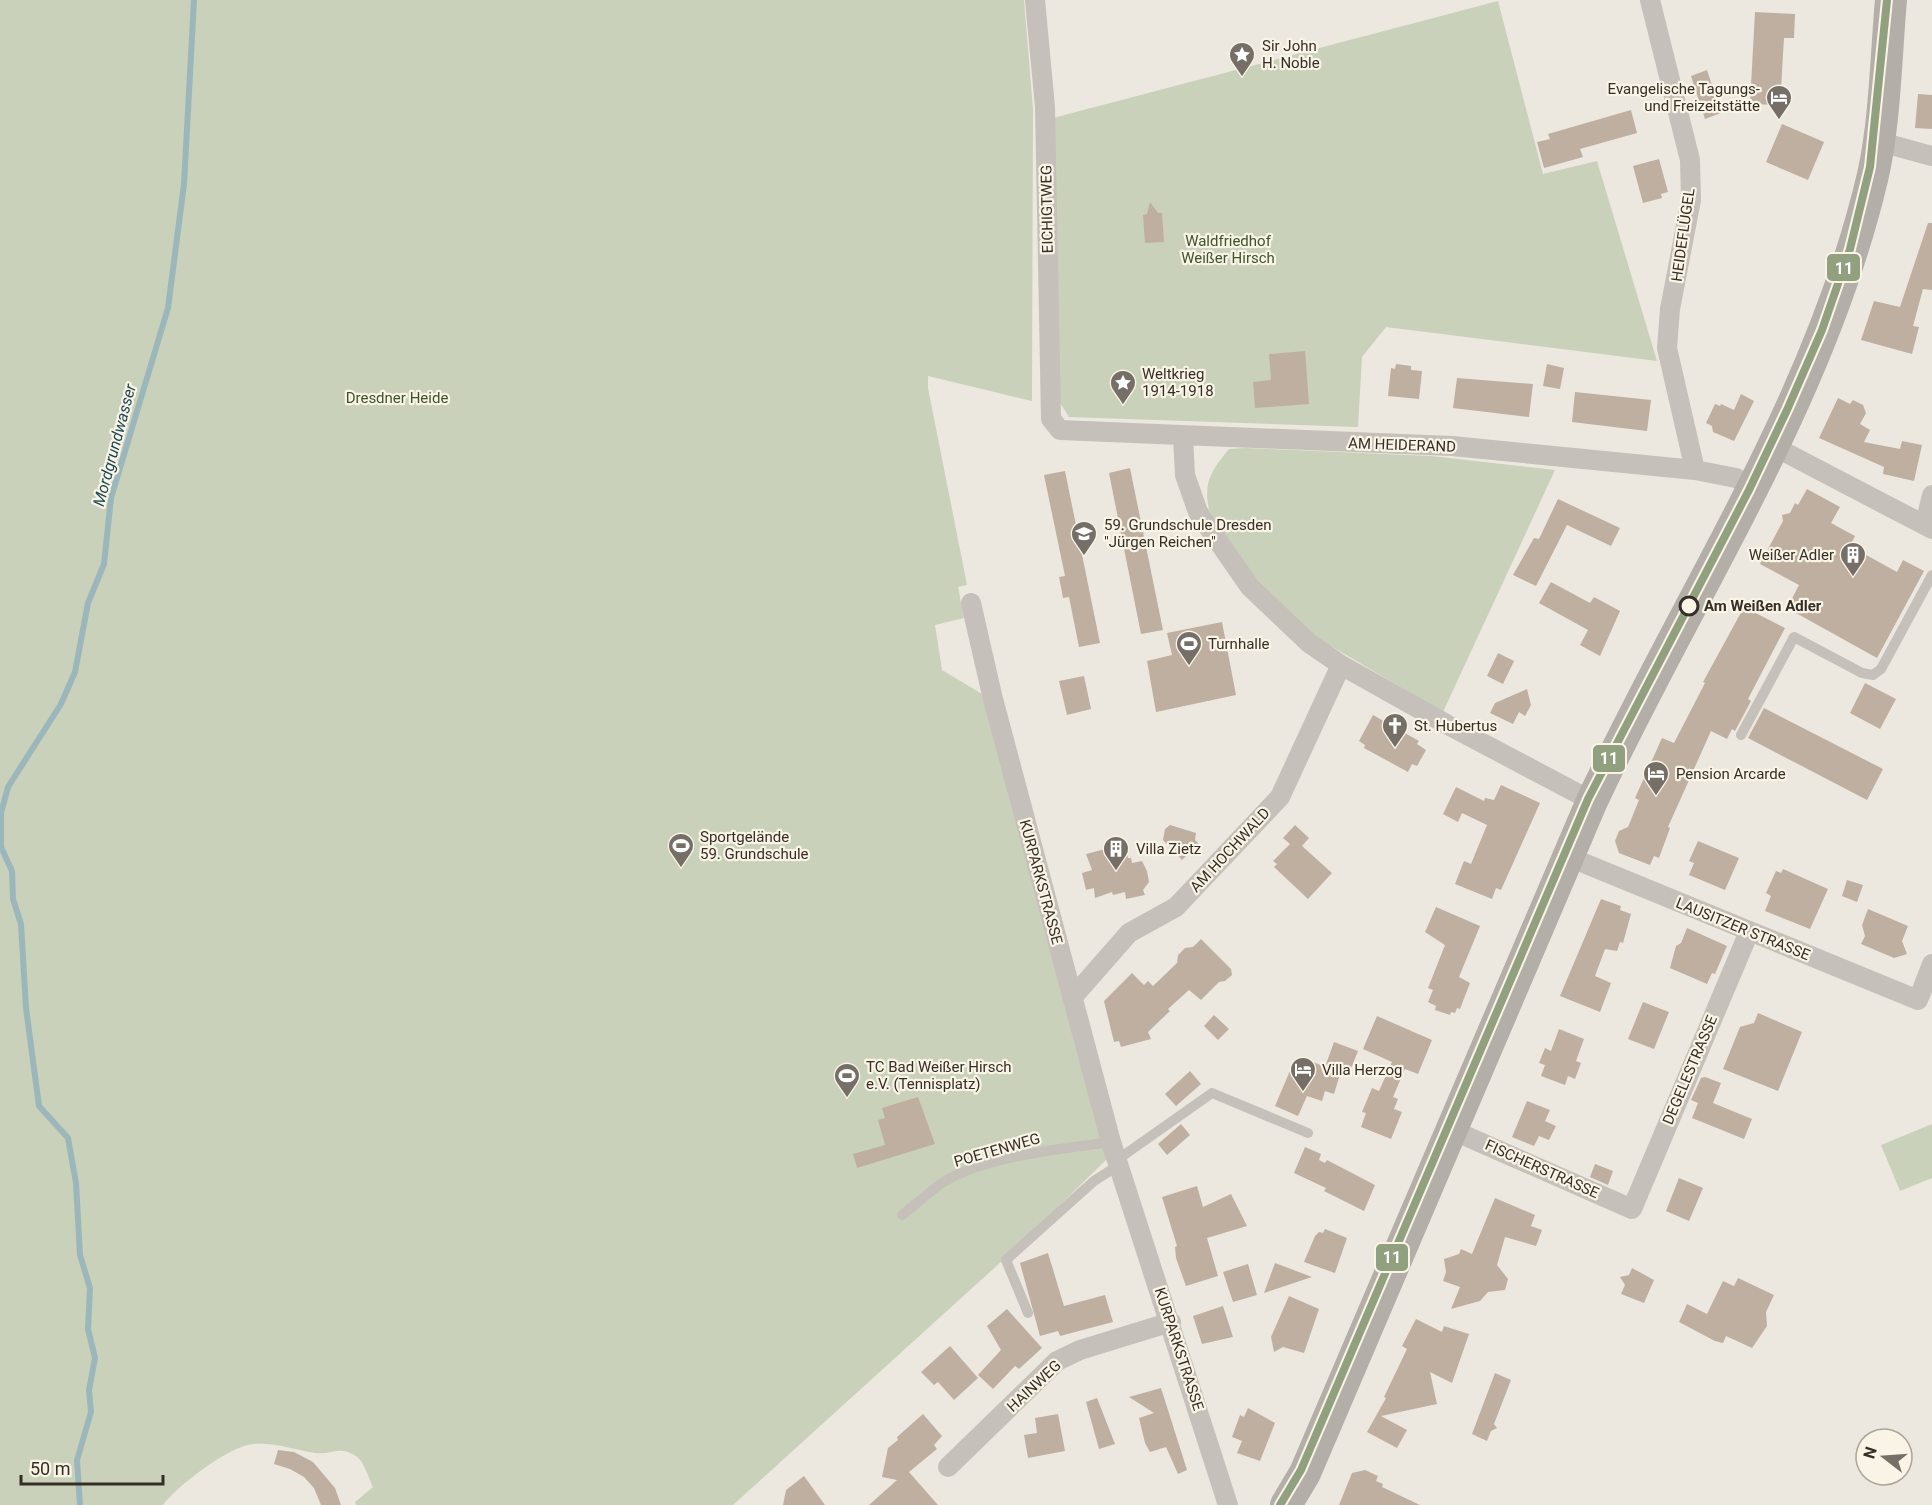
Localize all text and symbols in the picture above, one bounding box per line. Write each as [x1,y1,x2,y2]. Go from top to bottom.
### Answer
place label: Sir John H. Noble [1262,37,1320,72]
place icon: Sir John H. Noble [1227,40,1257,78]
place label: Evangelische Tagungs- und Freizeitstätte [1608,80,1760,115]
hotel icon: Evangelische Tagungs- und Freizeitstätte [1764,83,1794,121]
street label: EICHIGTWEG [1037,165,1057,253]
street label: HEIDEFLÜGEL [1668,187,1698,283]
park label: Waldfriedhof Weißer Hirsch [1181,232,1275,267]
line badge: 11 [1826,253,1861,282]
text: 11 [1835,259,1853,278]
place label: Weltkrieg 1914-1918 [1142,365,1214,400]
place icon: Weltkrieg 1914-1918 [1108,368,1138,406]
water label: Mordgrundwasser [89,381,140,508]
park label: Dresdner Heide [346,389,448,407]
street label: AM HEIDERAND [1348,434,1456,456]
place label: 59. Grundschule Dresden "Jürgen Reichen" [1104,516,1271,551]
school or university icon: 59. Grundschule Dresden "Jürgen Reichen" [1069,519,1099,557]
building icon: Weißer Adler [1838,540,1868,578]
place label: Weißer Adler [1749,546,1834,564]
marker: Am Weißen Adler [1679,596,1699,616]
place label: Am Weißen Adler [1704,597,1822,615]
sports icon: Turnhalle [1174,629,1204,667]
place label: Turnhalle [1208,635,1270,653]
church icon: St. Hubertus [1380,711,1410,749]
place label: St. Hubertus [1414,717,1497,735]
line badge: 11 [1592,744,1626,773]
text: 11 [1600,749,1618,768]
hotel icon: Pension Arcarde [1641,759,1671,797]
place label: Pension Arcarde [1676,765,1786,783]
street label: AM HOCHWALD [1186,804,1274,896]
street label: KURPARKSTRASSE [1016,818,1066,947]
place label: Sportgelände 59. Grundschule [700,828,809,863]
sports icon: Sportgelände 59. Grundschule [666,831,696,869]
building icon: Villa Zietz [1101,834,1131,872]
place label: Villa Zietz [1136,840,1201,858]
street label: LAUSITZER STRASSE [1673,894,1813,964]
street label: DEGELESTRASSE [1659,1012,1721,1127]
hotel icon: Villa Herzog [1288,1055,1318,1093]
place label: TC Bad Weißer Hirsch e.V. (Tennisplatz) [866,1058,1012,1093]
sports icon: TC Bad Weißer Hirsch e.V. (Tennisplatz) [832,1061,862,1099]
place label: Villa Herzog [1322,1061,1402,1079]
street label: POETENWEG [952,1129,1042,1171]
street label: FISCHERSTRASSE [1482,1136,1602,1202]
line badge: 11 [1375,1243,1409,1272]
text: 11 [1383,1248,1401,1267]
street label: KURPARKSTRASSE [1151,1285,1208,1413]
street label: HAINWEG [1003,1356,1065,1416]
north arrow [1854,1427,1914,1487]
text: N [1859,1445,1881,1461]
scale bar [21,1448,164,1486]
text: 50 m [30,1458,70,1479]

